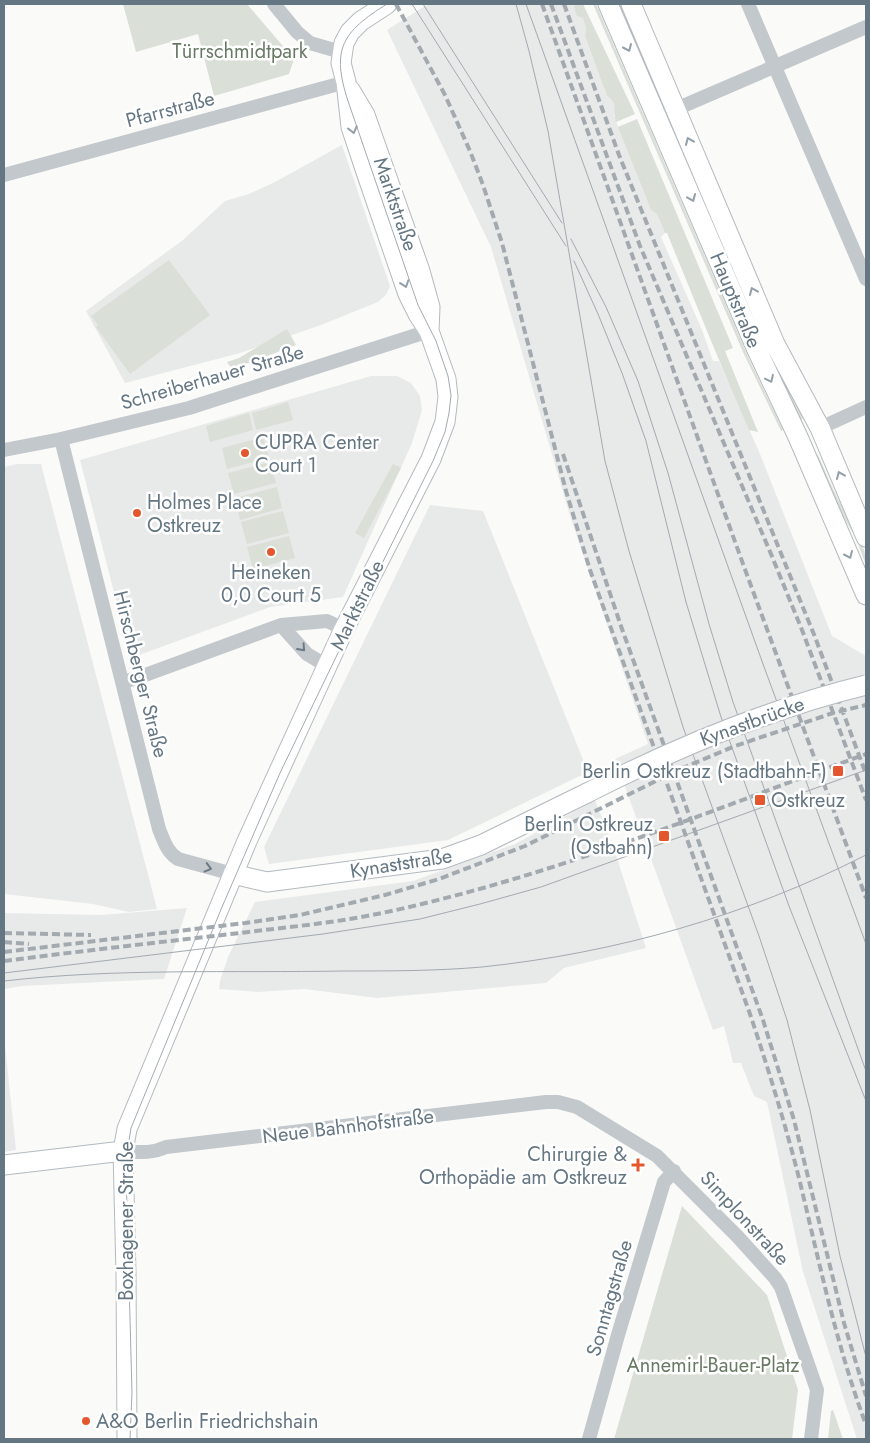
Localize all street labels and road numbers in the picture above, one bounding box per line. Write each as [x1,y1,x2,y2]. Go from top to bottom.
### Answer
street label: Pfarrstraße [122,84,218,135]
street label: Marktstraße [366,153,425,255]
street label: Hauptstraße [702,248,769,353]
street label: Schreiberhauer Straße [117,337,307,418]
street label: Marktstraße [323,555,392,655]
street label: Hirschberger Straße [106,588,175,761]
street label: Kynastbrücke [696,689,808,754]
street label: Kynaststraße [348,841,454,886]
street label: Neue Bahnhofstraße [261,1102,435,1151]
street label: Boxhagener Straße [112,1141,141,1301]
street label: Simplonstraße [693,1165,796,1272]
street label: Sonntagstraße [579,1237,640,1360]

